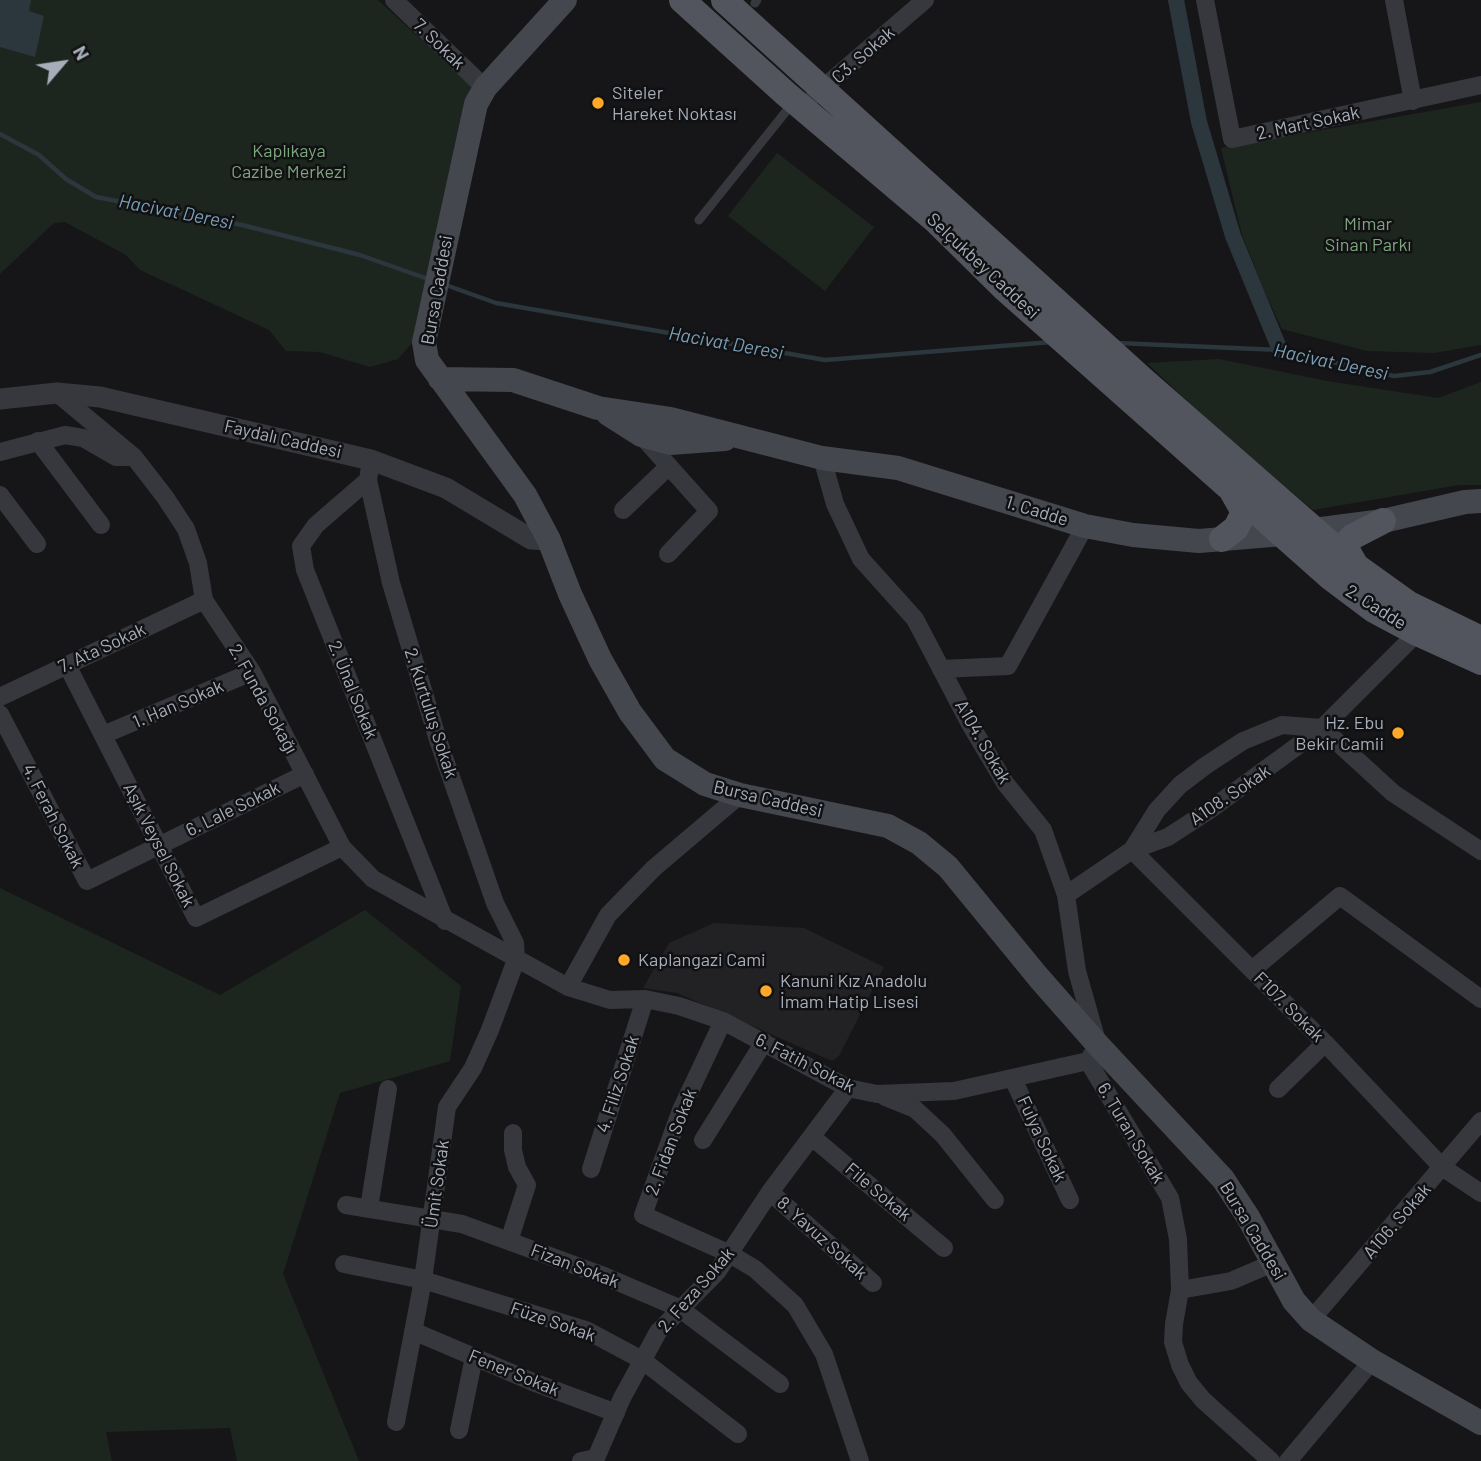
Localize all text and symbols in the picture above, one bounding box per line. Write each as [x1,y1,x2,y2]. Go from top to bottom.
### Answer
street label: 7. Sokak [409,14,469,74]
street label: C3. Sokak [827,22,899,88]
north arrow [28,28,98,98]
text: N [69,41,95,64]
place label: Siteler Hareket Noktası [612,82,737,124]
marker: Siteler Hareket Noktası [590,95,606,111]
street label: 2. Mart Sokak [1255,102,1361,144]
park label: Kaplıkaya Cazibe Merkezi [231,140,347,182]
water label: Hacivat Deresi [117,190,235,234]
street label: Selçukbey Caddesi [922,208,1044,324]
park label: Mimar Sinan Parkı [1325,213,1411,256]
street label: Bursa Caddesi [417,233,457,347]
water label: Hacivat Deresi [667,322,785,364]
water label: Hacivat Deresi [1272,339,1390,385]
street label: Faydalı Caddesi [222,415,344,463]
street label: 1. Cadde [1003,491,1071,531]
street label: 2. Cadde [1342,580,1410,634]
street label: 7. Ata Sokak [55,618,149,678]
street label: 2. Ünal Sokak [324,638,382,742]
street label: 2. Funda Sokağı [224,640,302,758]
street label: 2. Kurtuluş Sokak [400,645,462,781]
street label: 1. Han Sokak [129,675,227,733]
street label: A104. Sokak [950,696,1016,788]
place label: Hz. Ebu Bekir Camii [1295,712,1384,754]
marker: Hz. Ebu Bekir Camii [1390,725,1406,741]
street label: 4. Ferah Sokak [17,760,89,872]
street label: A108. Sokak [1186,760,1274,830]
street label: Bursa Caddesi [712,776,824,822]
street label: 6. Lale Sokak [182,777,284,841]
street label: Aşık Veysel Sokak [118,779,200,911]
place label: Kaplangazi Cami [638,949,766,971]
marker: Kaplangazi Cami [616,952,632,968]
street label: F107. Sokak [1249,967,1329,1047]
place label: Kanuni Kız Anadolu İmam Hatip Lisesi [780,970,927,1012]
marker: Kanuni Kız Anadolu İmam Hatip Lisesi [758,983,774,999]
street label: 6. Fatih Sokak [752,1029,858,1097]
street label: 4. Filiz Sokak [592,1033,644,1135]
street label: 6. Turan Sokak [1093,1079,1169,1187]
street label: 2. Fidan Sokak [641,1085,701,1199]
street label: Fulya Sokak [1013,1093,1071,1185]
street label: Ümit Sokak [420,1139,454,1229]
street label: File Sokak [841,1158,915,1226]
street label: Bursa Caddesi [1215,1178,1291,1284]
street label: A106. Sokak [1358,1179,1436,1263]
street label: 8. Yavuz Sokak [773,1192,871,1284]
street label: Fizan Sokak [528,1239,622,1293]
street label: 2. Feza Sokak [653,1243,739,1337]
street label: Füze Sokak [508,1297,598,1347]
street label: Fener Sokak [466,1345,562,1401]

